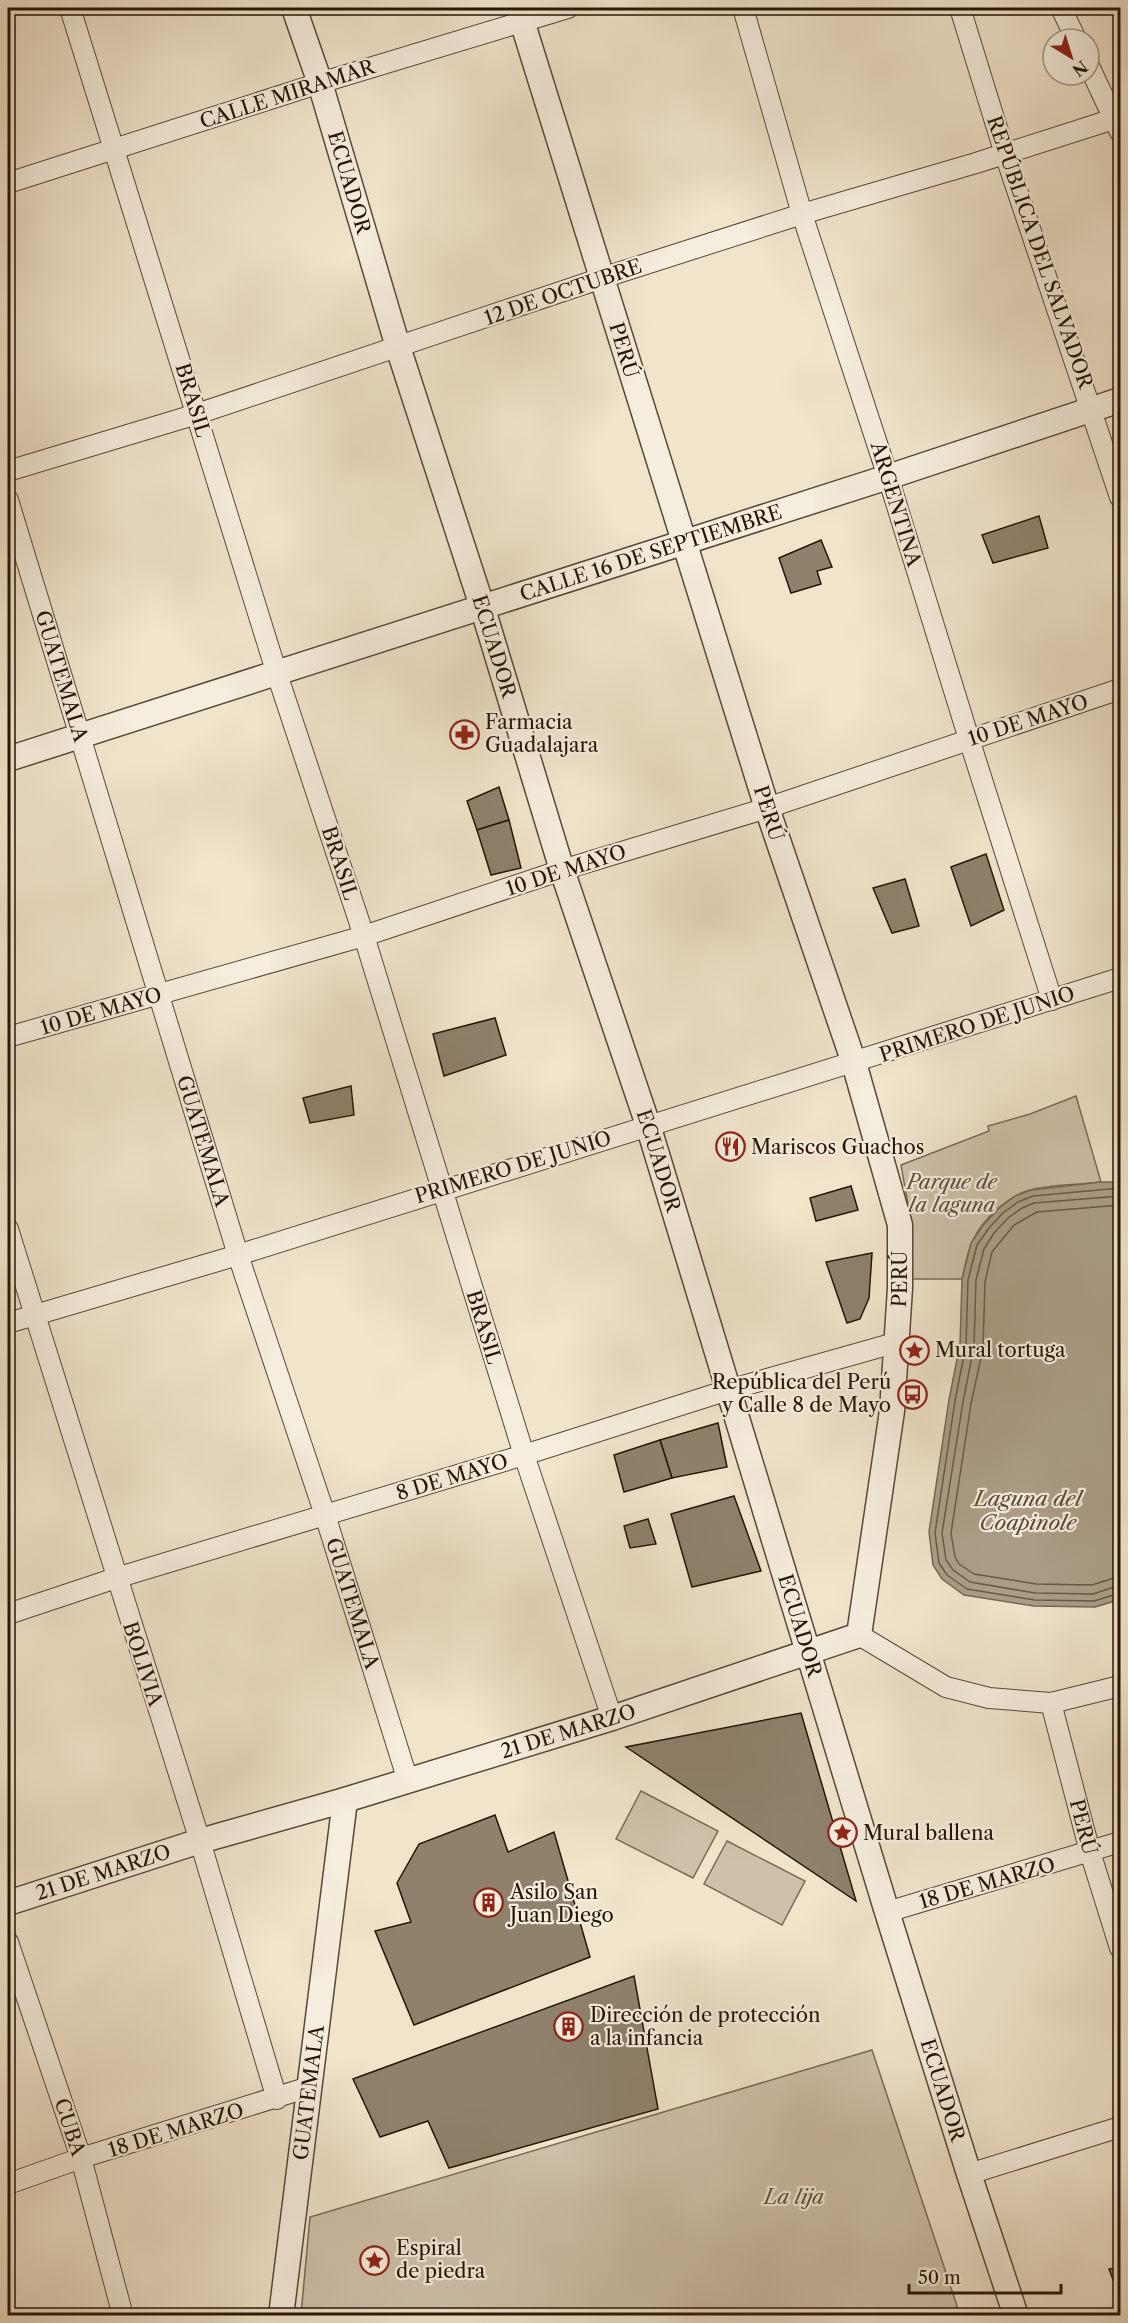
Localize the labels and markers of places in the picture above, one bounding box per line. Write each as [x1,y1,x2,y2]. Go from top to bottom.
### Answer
place label: Farmacia Guadalajara [485,710,599,757]
pharmacy icon: Farmacia Guadalajara [448,718,480,750]
restaurant icon: Mariscos Guachos [714,1131,746,1163]
place label: Mariscos Guachos [751,1135,925,1159]
place icon: Mural tortuga [898,1334,930,1366]
place label: Mural tortuga [935,1338,1066,1362]
place label: República del Perú y Calle 8 de Mayo [712,1370,891,1417]
bus stop icon: República del Perú y Calle 8 de Mayo [896,1378,928,1410]
place icon: Mural ballena [826,1817,858,1849]
place label: Mural ballena [863,1821,995,1845]
place label: Asilo San Juan Diego [507,1880,614,1927]
building icon: Asilo San Juan Diego [473,1887,505,1919]
place label: Dirección de protección a la infancia [590,2003,821,2050]
building icon: Dirección de protección a la infancia [553,2011,585,2043]
place label: Espiral de piedra [396,2236,486,2283]
place icon: Espiral de piedra [359,2244,391,2276]

